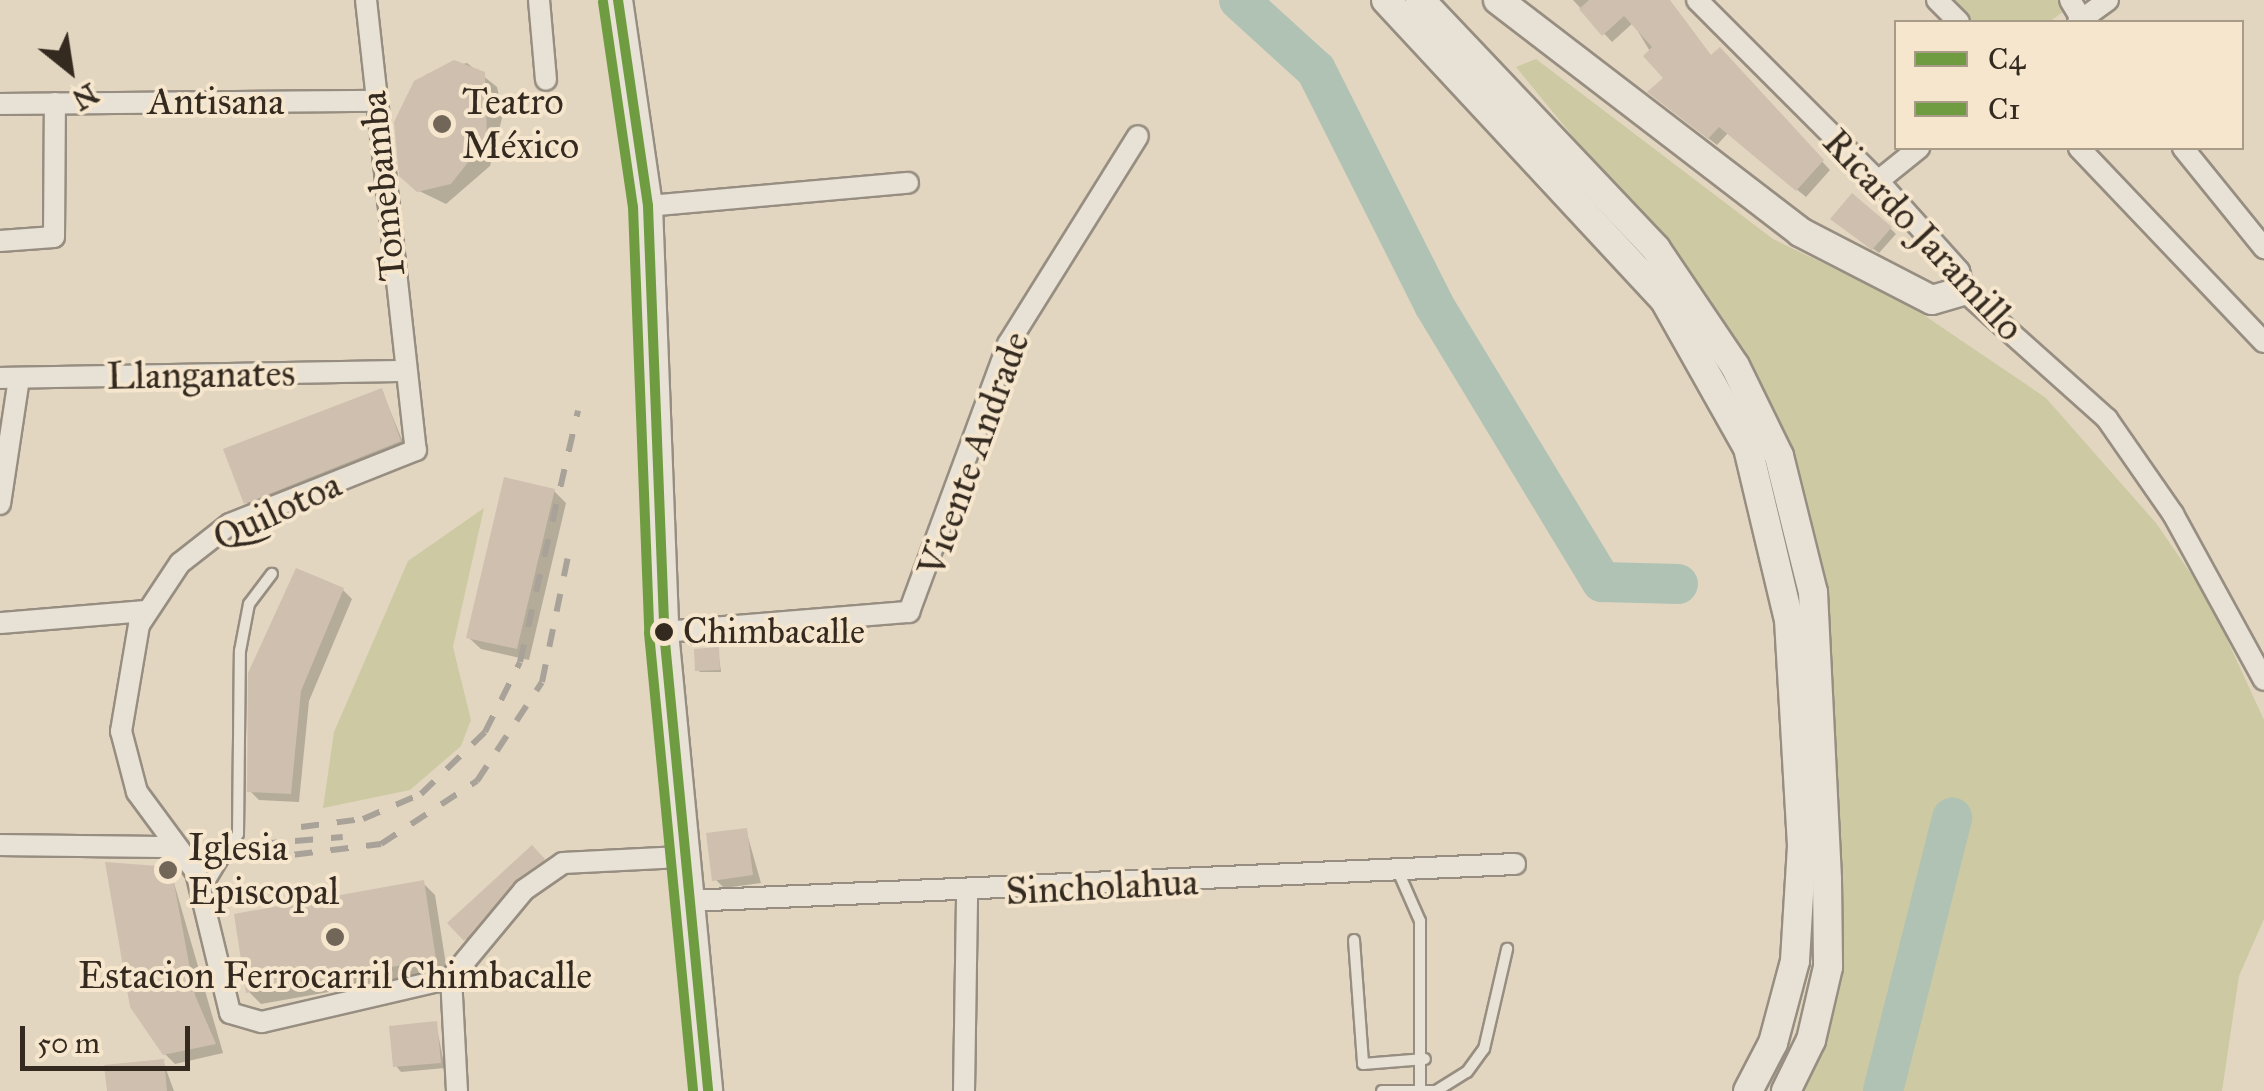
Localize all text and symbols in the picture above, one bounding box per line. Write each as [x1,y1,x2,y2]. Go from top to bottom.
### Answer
north arrow [20,20,120,120]
legend [1894,20,2244,150]
text: C4 [1988,41,2025,77]
text: N [66,75,104,118]
street label: Antisana [148,79,284,125]
place label: Teatro México [462,79,579,168]
street label: Tomebamba [350,89,416,283]
text: C1 [1988,91,2020,127]
marker: Teatro México [431,113,453,135]
street label: Ricardo Jaramillo [1813,120,2033,350]
street label: Vicente Andrade [909,326,1039,582]
street label: Llanganates [106,351,296,399]
street label: Quilotoa [206,462,348,560]
place label: Chimbacalle [683,610,865,654]
marker: Chimbacalle [654,622,674,642]
place label: Iglesia Episcopal [188,825,339,914]
marker: Iglesia Episcopal [157,859,179,881]
street label: Sincholahua [1005,859,1199,915]
marker: Estacion Ferrocarril Chimbacalle [324,926,346,948]
place label: Estacion Ferrocarril Chimbacalle [78,953,592,999]
scale bar [25,1006,195,1068]
text: 50 m [37,1025,100,1061]

